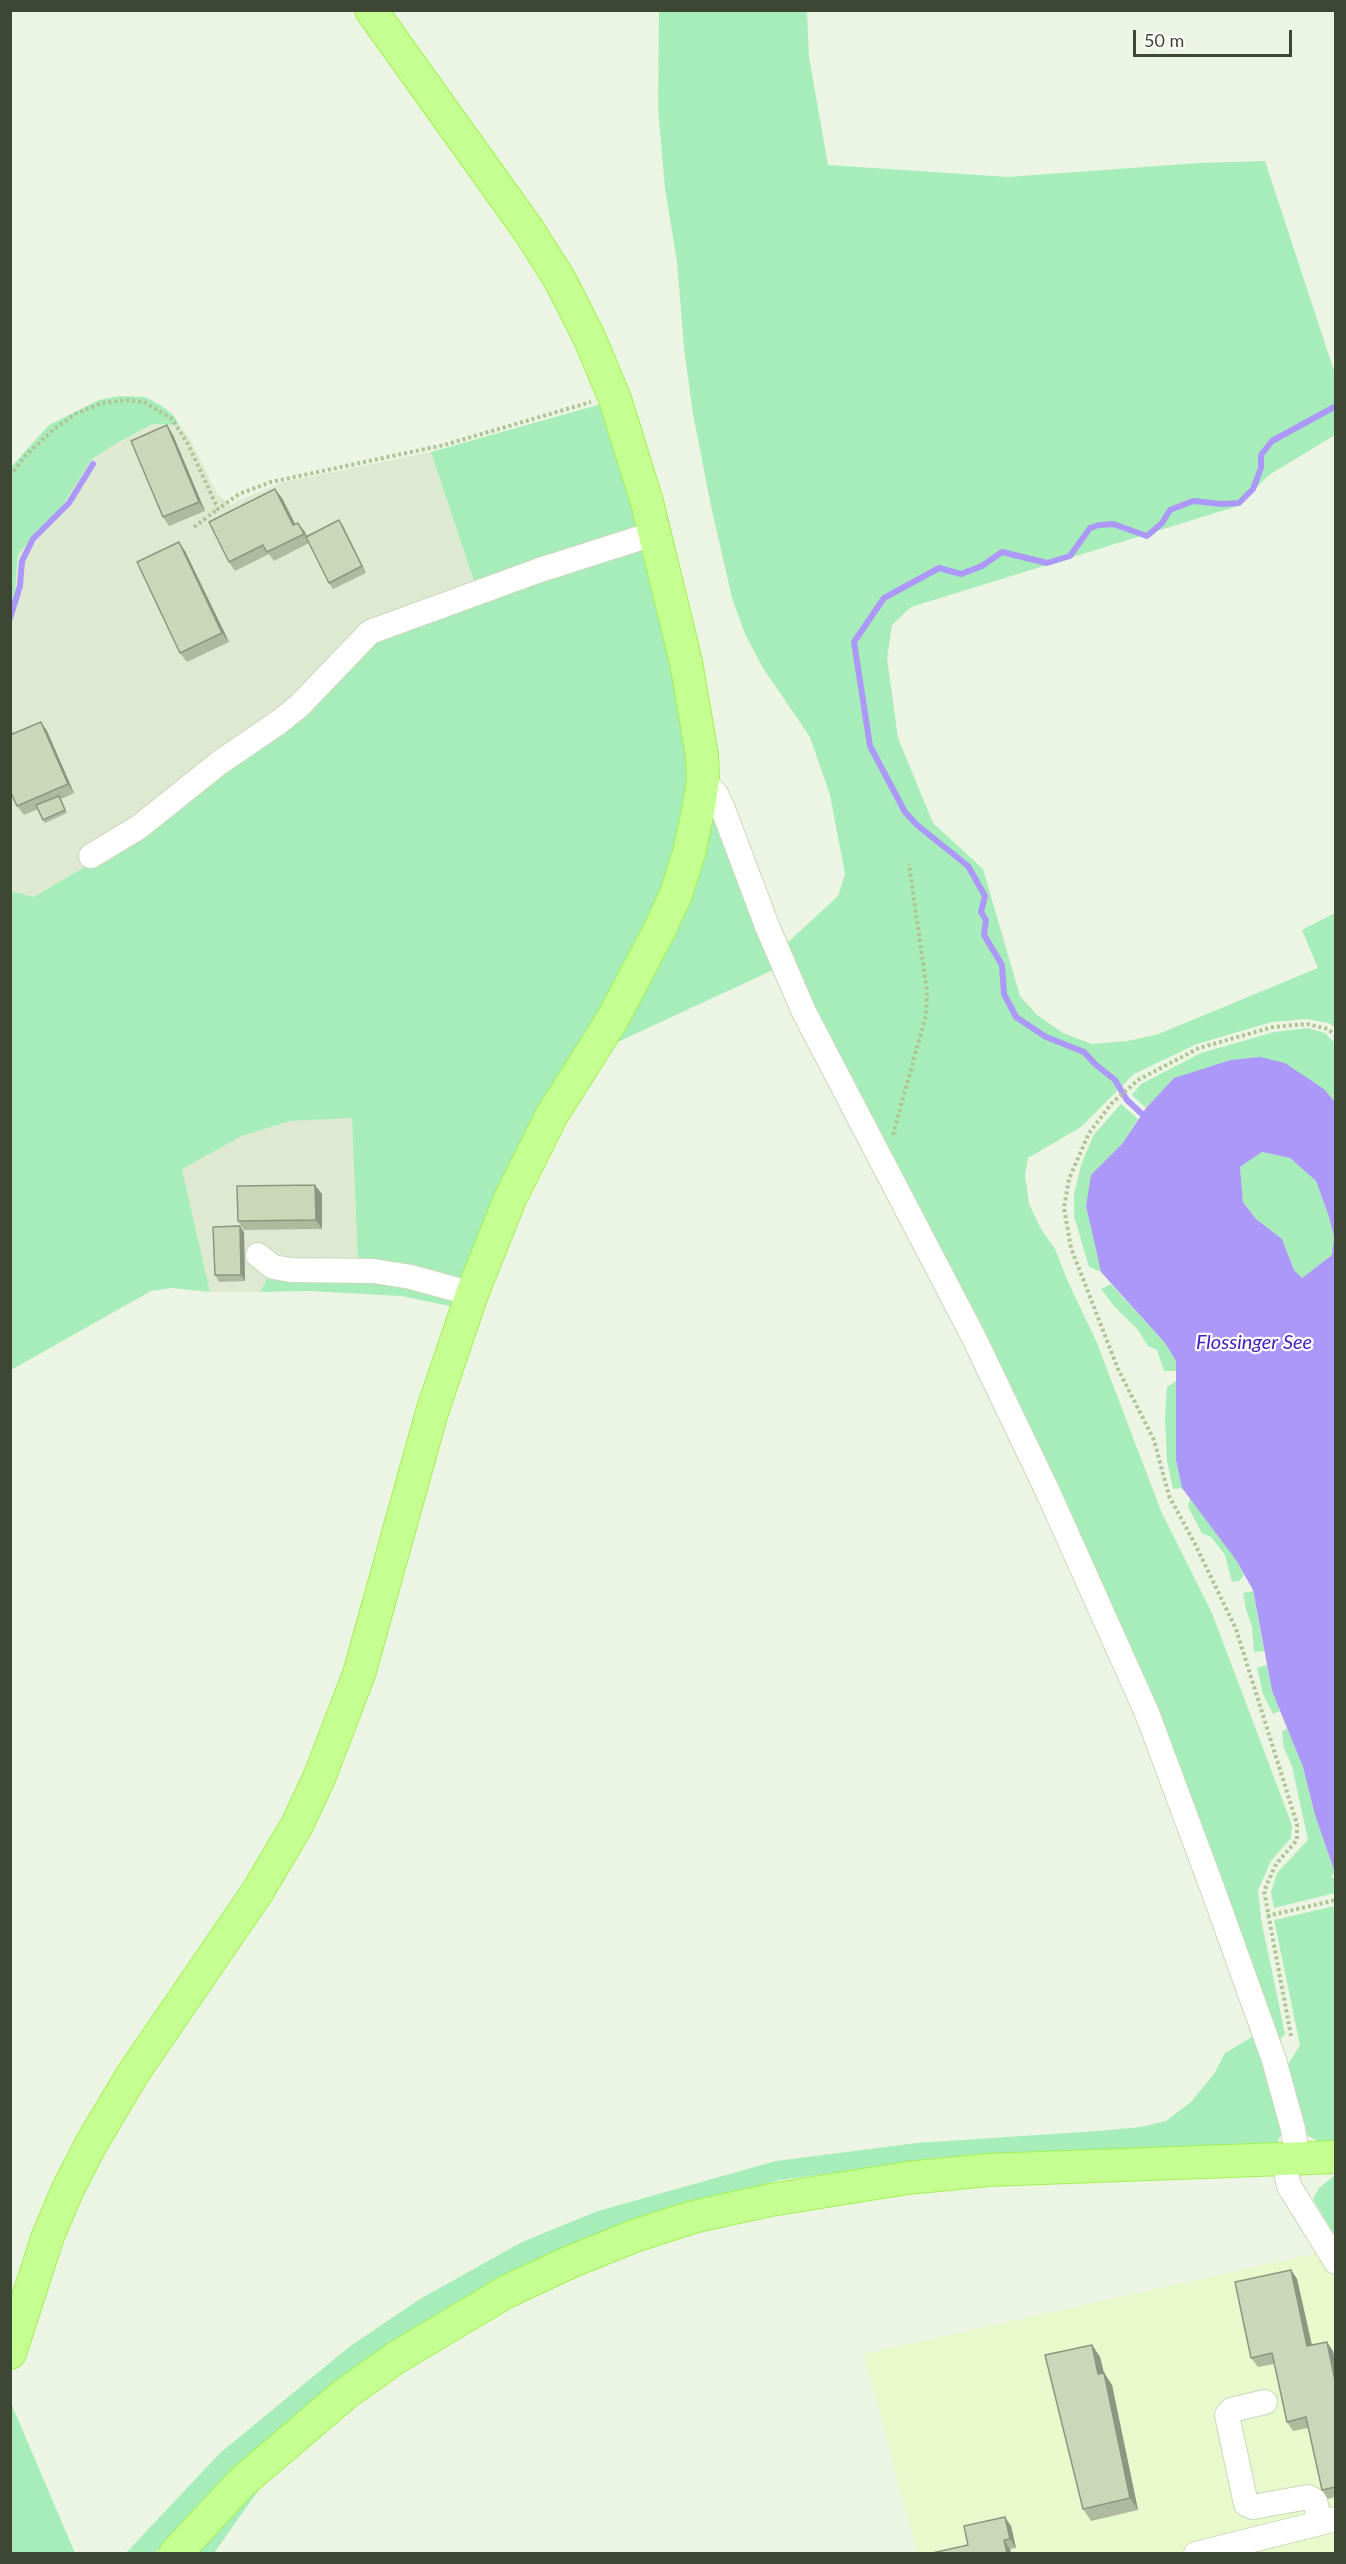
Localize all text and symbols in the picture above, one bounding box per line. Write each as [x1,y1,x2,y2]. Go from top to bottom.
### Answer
scale bar [1136,18,1295,56]
text: 50 m [1144,29,1184,51]
water label: Flossinger See [1196,1331,1312,1355]

